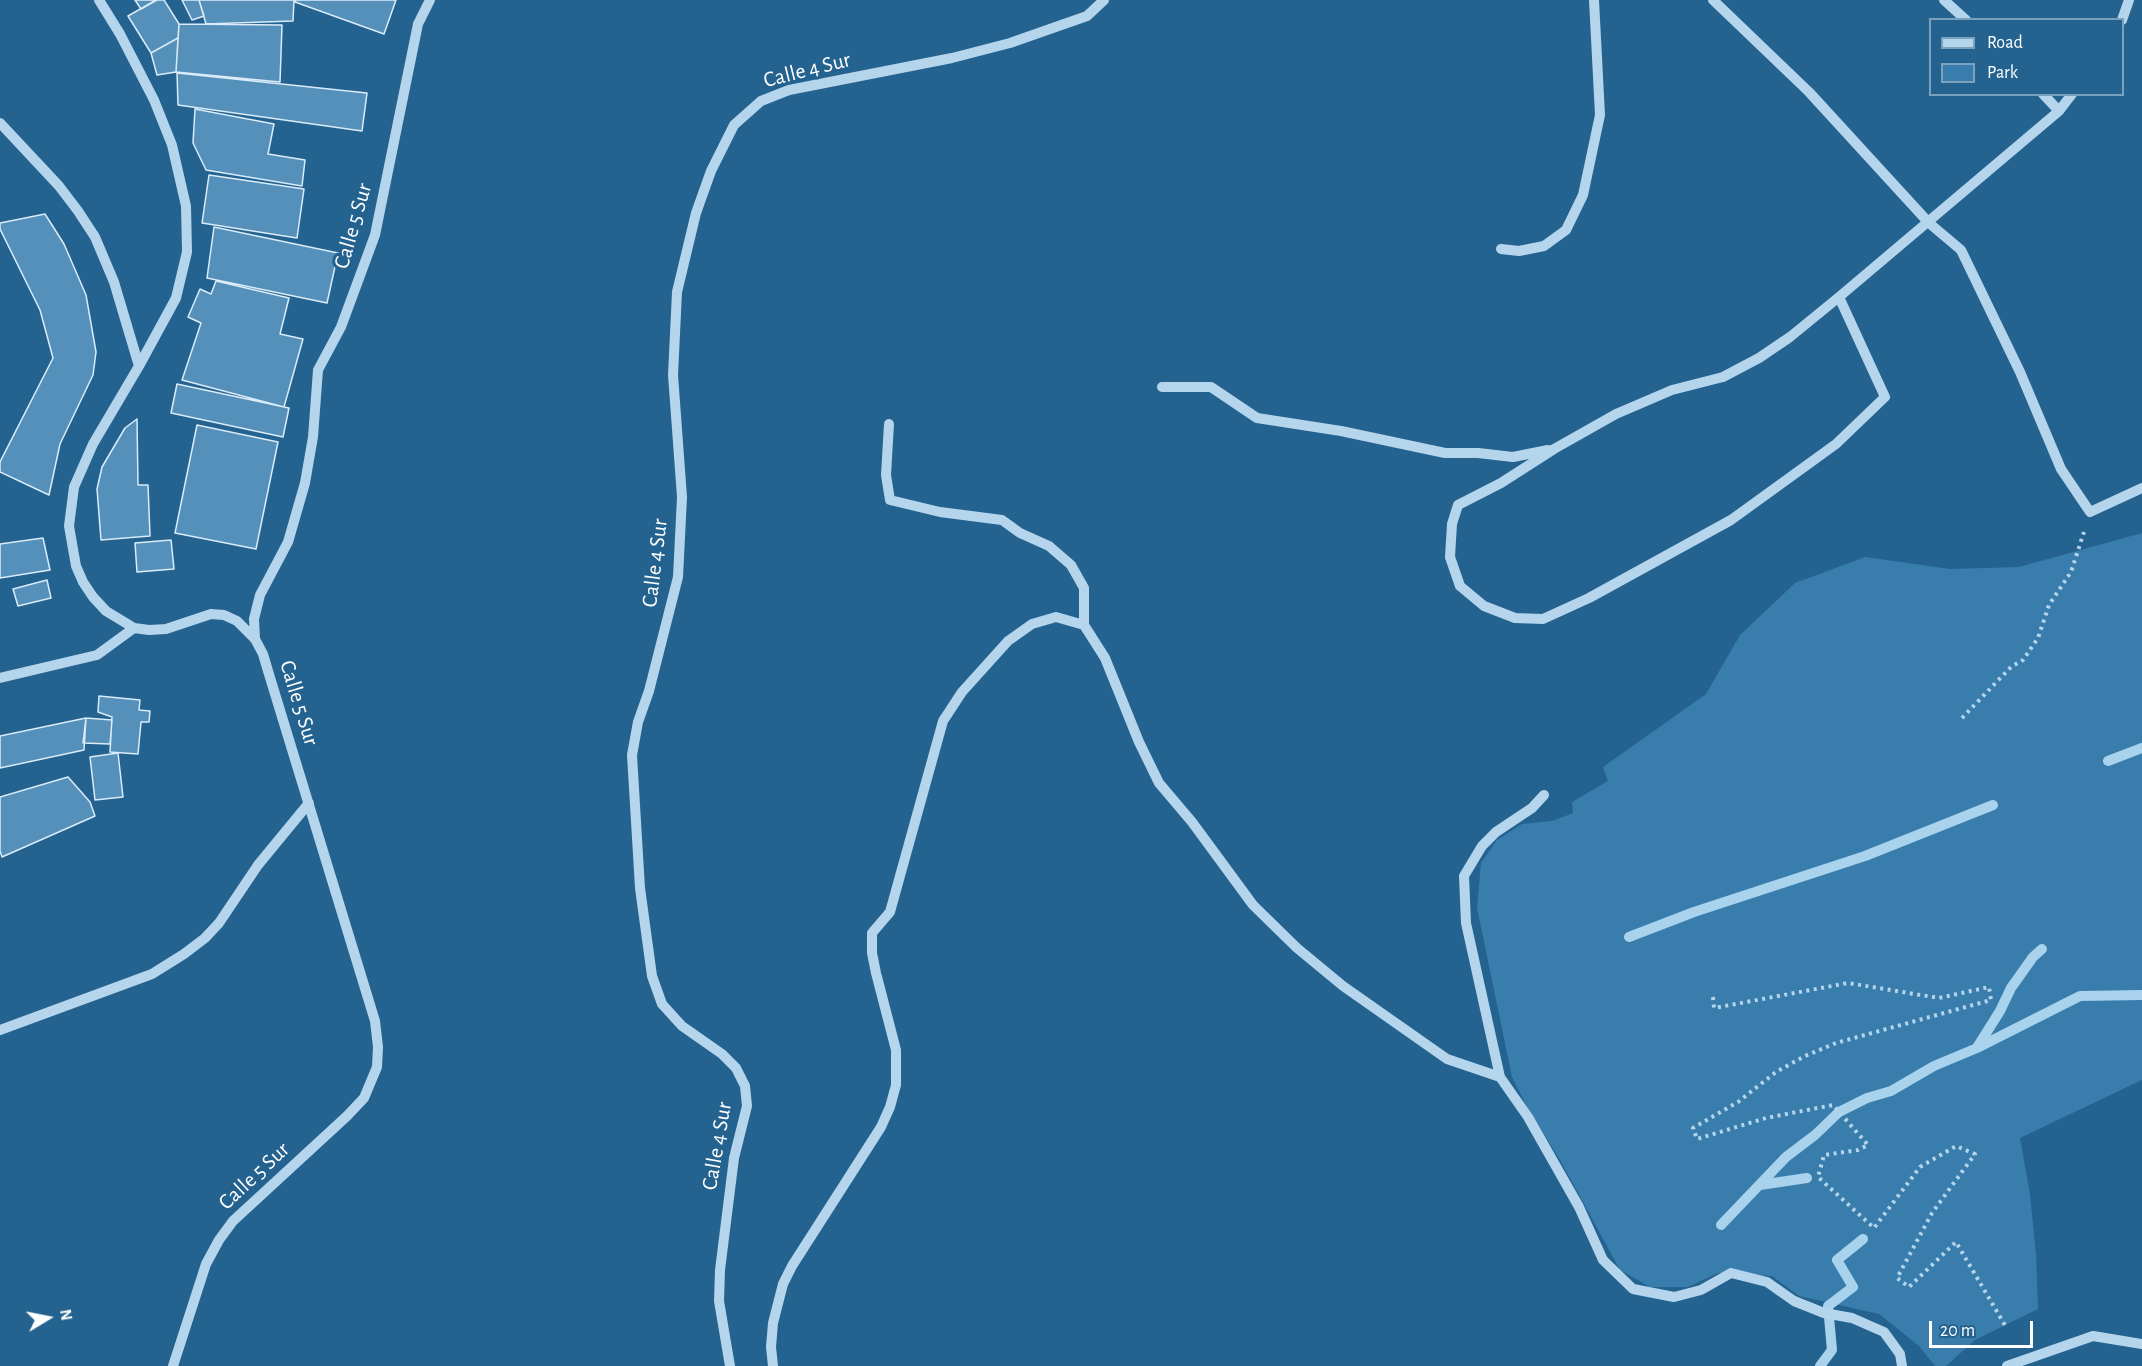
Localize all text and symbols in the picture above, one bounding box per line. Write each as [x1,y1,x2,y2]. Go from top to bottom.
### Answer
legend [1929,18,2124,96]
text: Road [1987,34,2023,52]
street label: Calle 4 Sur [761,46,853,94]
text: Park [1987,64,2018,82]
street label: Calle 5 Sur [328,180,378,272]
street label: Calle 4 Sur [636,517,674,609]
street label: Calle 5 Sur [274,657,324,749]
street label: Calle 4 Sur [696,1100,738,1192]
street label: Calle 5 Sur [213,1136,295,1216]
north arrow [18,1288,78,1348]
text: N [57,1308,75,1322]
scale bar [1932,1309,2036,1347]
text: 20 m [1940,1322,1975,1340]

